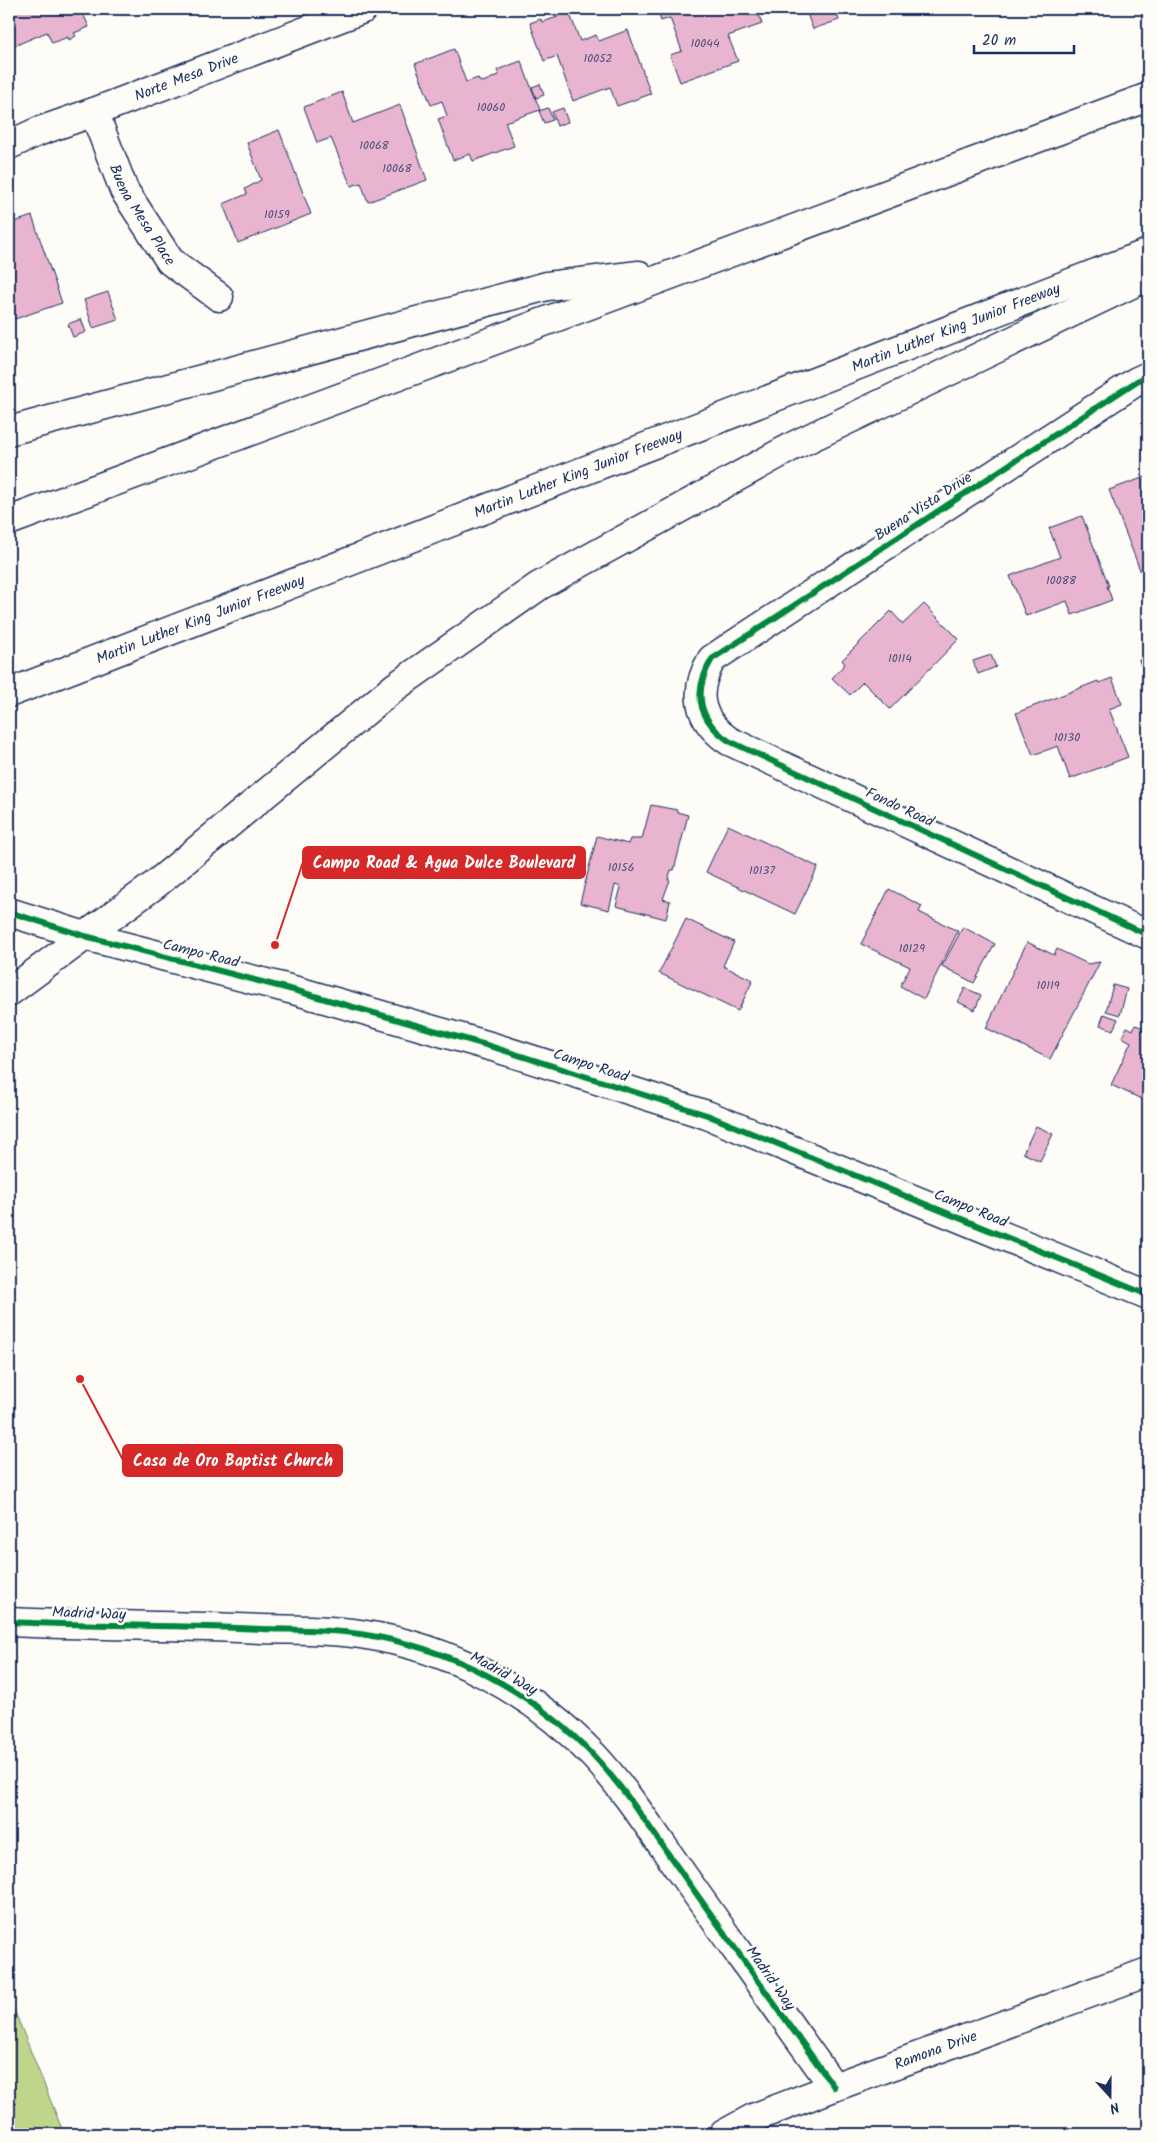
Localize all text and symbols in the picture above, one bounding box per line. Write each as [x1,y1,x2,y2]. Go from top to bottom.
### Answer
scale bar [974,22,1074,54]
text: 20 m [982,29,1016,53]
house number: 10044 [691,34,720,53]
street label: Norte Mesa Drive [131,47,242,108]
house number: 10052 [583,49,613,68]
house number: 10060 [477,98,505,117]
house number: 10068 [359,136,390,155]
house number: 10068 [382,159,413,178]
street label: Buena Mesa Place [102,161,181,271]
house number: 10159 [264,205,290,224]
street label: Martin Luther King Junior Freeway [848,277,1065,379]
street label: Martin Luther King Junior Freeway [470,423,687,525]
street label: Buena Vista Drive [870,466,978,548]
street label: Martin Luther King Junior Freeway [93,569,309,671]
house number: 10088 [1046,571,1077,590]
house number: 10114 [888,649,912,668]
house number: 10130 [1054,728,1080,747]
street label: Fondo Road [861,782,938,834]
callout: Campo Road & Agua Dulce Boulevard [303,847,585,878]
text: Campo Road & Agua Dulce Boulevard [313,851,576,876]
house number: 10156 [608,858,634,877]
house number: 10137 [749,861,775,880]
street label: Campo Road [160,933,242,975]
house number: 10129 [899,939,925,958]
house number: 10119 [1036,976,1060,995]
street label: Campo Road [550,1042,632,1090]
street label: Campo Road [930,1183,1012,1235]
callout: Casa de Oro Baptist Church [123,1445,342,1476]
text: Casa de Oro Baptist Church [133,1449,333,1474]
street label: Madrid Way [51,1601,127,1627]
street label: Madrid Way [465,1645,543,1703]
street label: Madrid Way [739,1941,802,2017]
street label: Ramona Drive [891,2024,981,2077]
north arrow [1084,2070,1134,2120]
text: N [1106,2095,1122,2119]

